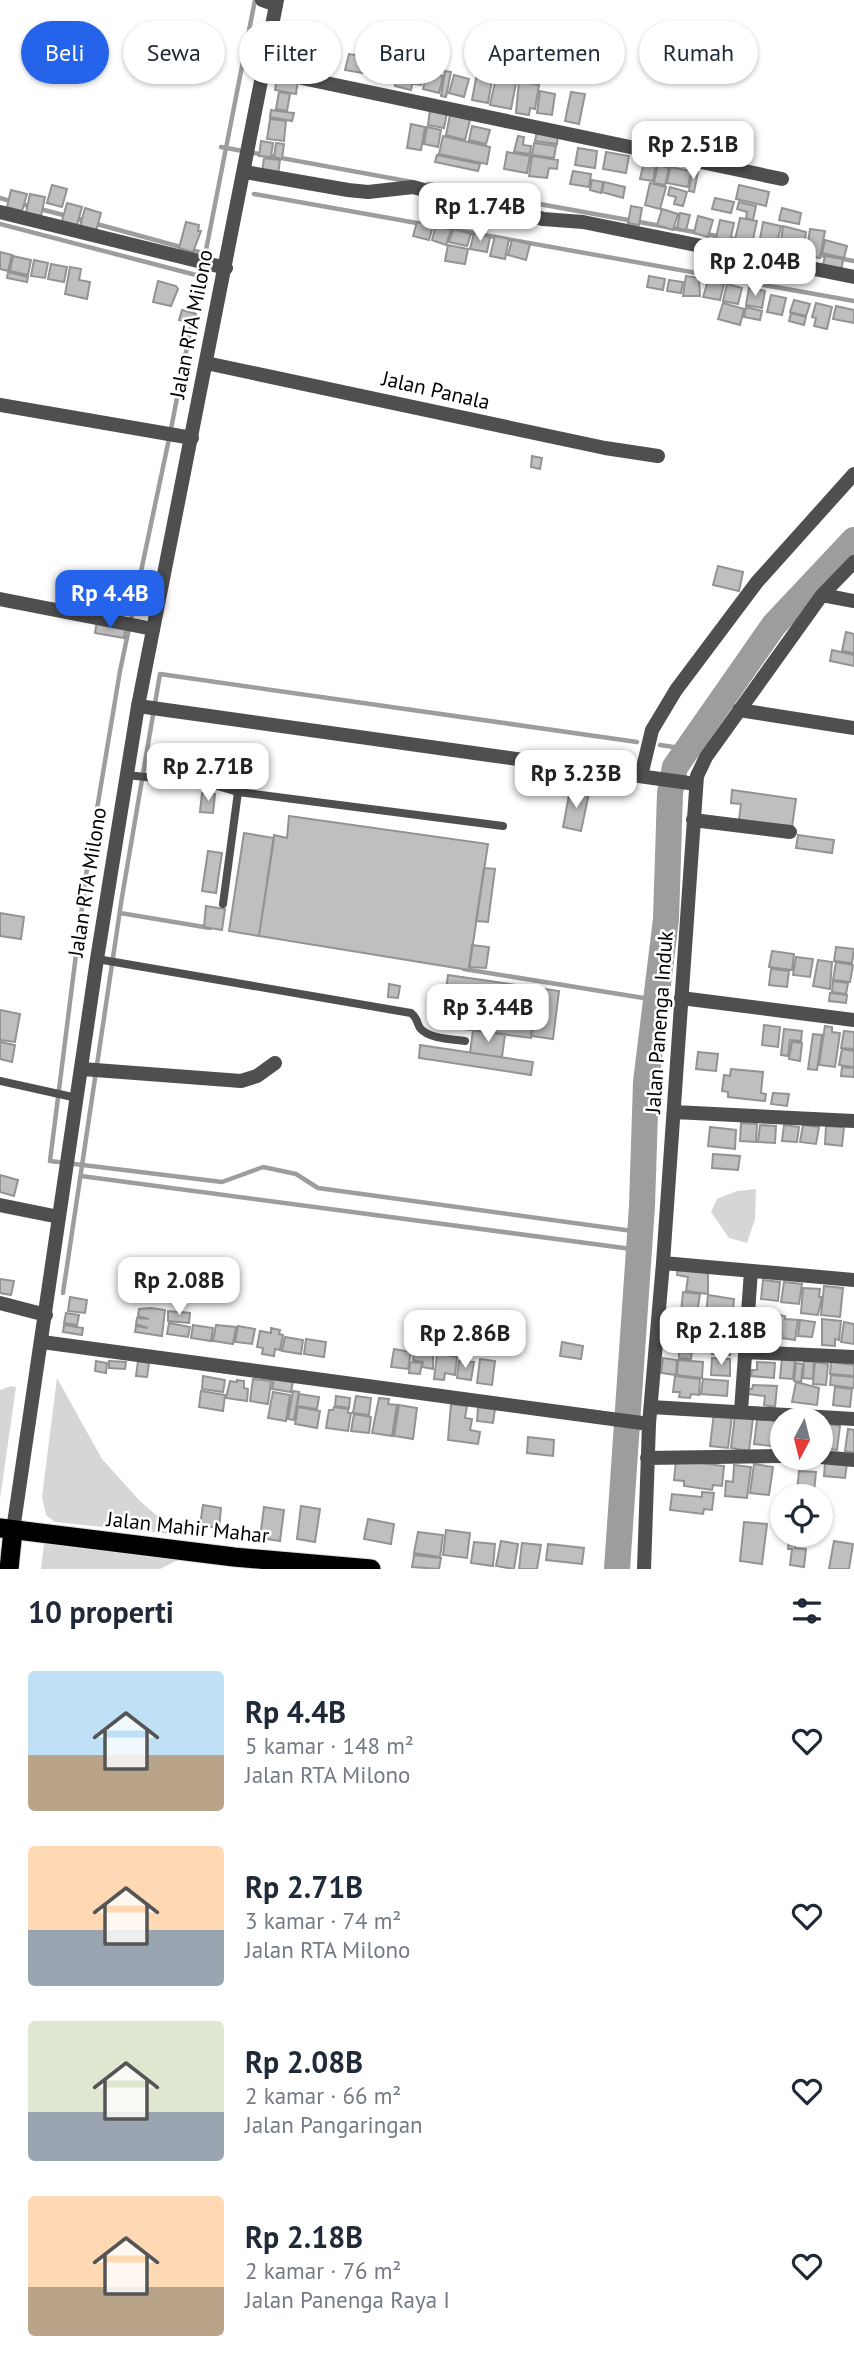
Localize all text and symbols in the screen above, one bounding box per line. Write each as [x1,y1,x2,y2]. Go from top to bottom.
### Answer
chip: Beli [21,21,109,84]
chip: Sewa [123,21,225,84]
chip: Filter [239,21,341,84]
chip: Baru [355,21,450,84]
chip: Apartemen [464,21,625,84]
chip: Rumah [639,21,758,84]
pin: Rp 2.51B [621,122,765,181]
text: Rp 2.51B [648,129,738,158]
pin: Rp 1.74B [408,184,552,243]
text: Rp 1.74B [435,191,525,220]
pin: Rp 2.04B [683,238,827,298]
text: Rp 2.04B [710,246,800,275]
street label: Jalan RTA Milono [163,247,219,402]
street label: Jalan Panala [378,364,493,416]
pin: Rp 4.4B [45,570,175,630]
text: Rp 4.4B [71,578,149,607]
pin: Rp 2.71B [136,744,280,803]
pin: Rp 3.23B [504,750,648,810]
text: Rp 2.71B [163,751,253,780]
text: Rp 3.23B [531,758,621,787]
street label: Jalan RTA Milono [62,805,112,960]
street label: Jalan Panenga Induk [639,930,679,1115]
pin: Rp 3.44B [416,984,560,1044]
text: Rp 3.44B [443,992,533,1021]
pin: Rp 2.08B [107,1258,251,1317]
text: Rp 2.08B [134,1265,224,1294]
pin: Rp 2.18B [649,1308,793,1367]
pin: Rp 2.86B [393,1310,537,1370]
text: Rp 2.18B [676,1315,766,1344]
text: Rp 2.86B [420,1318,510,1347]
north arrow [770,1407,833,1470]
map controls [770,1407,833,1547]
button: locate [770,1484,833,1547]
street label: Jalan Mahir Mahar [104,1505,271,1549]
text: 10 properti [28,1592,174,1631]
icon: filters [788,1592,826,1630]
text: Rp 4.4B [245,1692,346,1731]
icon: home [84,1699,168,1783]
icon: heart [788,1722,826,1760]
text: 5 kamar · 148 m² [245,1731,414,1760]
text: Jalan RTA Milono [245,1760,410,1789]
text: Rp 2.71B [245,1867,363,1906]
icon: home [84,1874,168,1958]
icon: heart [788,1897,826,1935]
text: 3 kamar · 74 m² [245,1906,401,1935]
text: Jalan RTA Milono [245,1935,410,1964]
text: Rp 2.08B [245,2042,363,2081]
icon: home [84,2049,168,2133]
icon: heart [788,2072,826,2110]
text: 2 kamar · 66 m² [245,2081,401,2110]
text: Jalan Pangaringan [245,2110,423,2139]
text: Rp 2.18B [245,2217,363,2256]
icon: home [84,2224,168,2308]
icon: heart [788,2247,826,2285]
text: 2 kamar · 76 m² [245,2256,401,2285]
text: Jalan Panenga Raya I [245,2285,450,2314]

